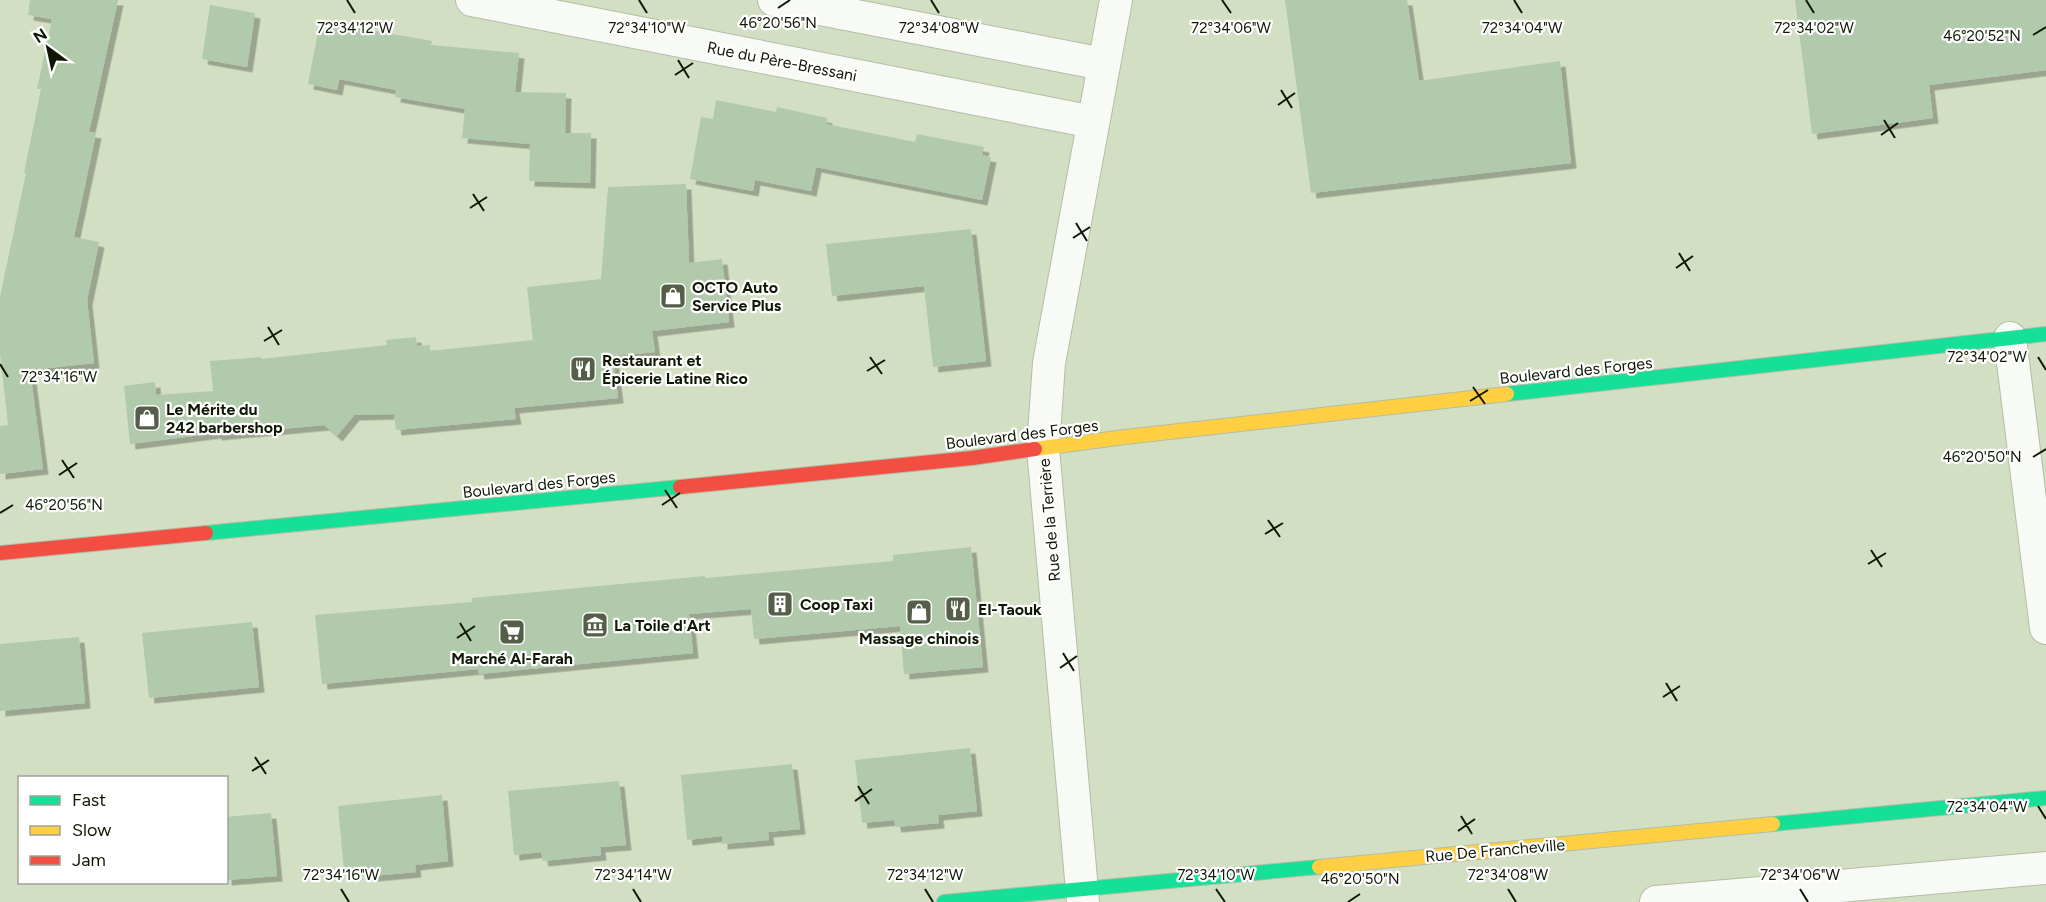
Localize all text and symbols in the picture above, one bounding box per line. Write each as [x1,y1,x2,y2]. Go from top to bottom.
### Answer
text: 46°20'56"N [739,14,817,32]
north arrow [18,18,78,78]
text: 72°34'12"W [317,19,394,37]
text: 72°34'10"W [608,19,686,37]
text: 72°34'08"W [899,19,980,37]
text: 72°34'06"W [1191,19,1271,37]
text: 72°34'04"W [1482,19,1563,37]
text: 72°34'02"W [1774,19,1854,37]
text: N [30,25,50,47]
text: 46°20'52"N [1943,27,2021,45]
street label: Rue du Père-Bressani [705,38,858,85]
place label: OCTO Auto Service Plus [692,278,782,315]
shop icon: OCTO Auto Service Plus [658,281,688,311]
text: 72°34'02"W [1947,348,2027,366]
place label: Restaurant et Épicerie Latine Rico [602,351,748,388]
street label: Boulevard des Forges [1499,353,1653,388]
restaurant icon: Restaurant et Épicerie Latine Rico [568,354,598,384]
text: 72°34'16"W [21,368,98,386]
place label: Le Mérite du 242 barbershop [166,400,283,437]
shop icon: Le Mérite du 242 barbershop [132,403,162,433]
street label: Boulevard des Forges [945,416,1099,453]
text: 46°20'50"N [1943,448,2022,466]
street label: Rue de la Terrière [1035,457,1064,582]
street label: Boulevard des Forges [462,467,616,502]
text: 46°20'56"N [25,496,103,514]
building icon: Coop Taxi [765,589,795,619]
restaurant icon: El-Taouk [943,594,973,624]
place label: Coop Taxi [800,595,873,614]
shop icon: Massage chinois [904,597,934,627]
place label: El-Taouk [978,600,1042,619]
museum icon: La Toile d'Art [580,610,610,640]
place label: La Toile d'Art [614,616,711,635]
supermarket icon: Marché Al-Farah [497,617,527,647]
place label: Massage chinois [859,629,980,648]
place label: Marché Al-Farah [451,649,573,668]
legend [18,776,228,884]
text: Fast [72,789,106,811]
text: 72°34'04"W [1947,798,2028,816]
text: Slow [72,819,111,841]
street label: Rue De Francheville [1424,835,1566,866]
text: Jam [72,849,106,871]
text: 72°34'16"W [303,866,380,884]
text: 72°34'14"W [594,866,672,884]
text: 72°34'12"W [887,866,964,884]
text: 72°34'10"W [1177,866,1255,884]
text: 72°34'08"W [1468,866,1549,884]
text: 72°34'06"W [1760,866,1840,884]
text: 46°20'50"N [1321,870,1400,888]

